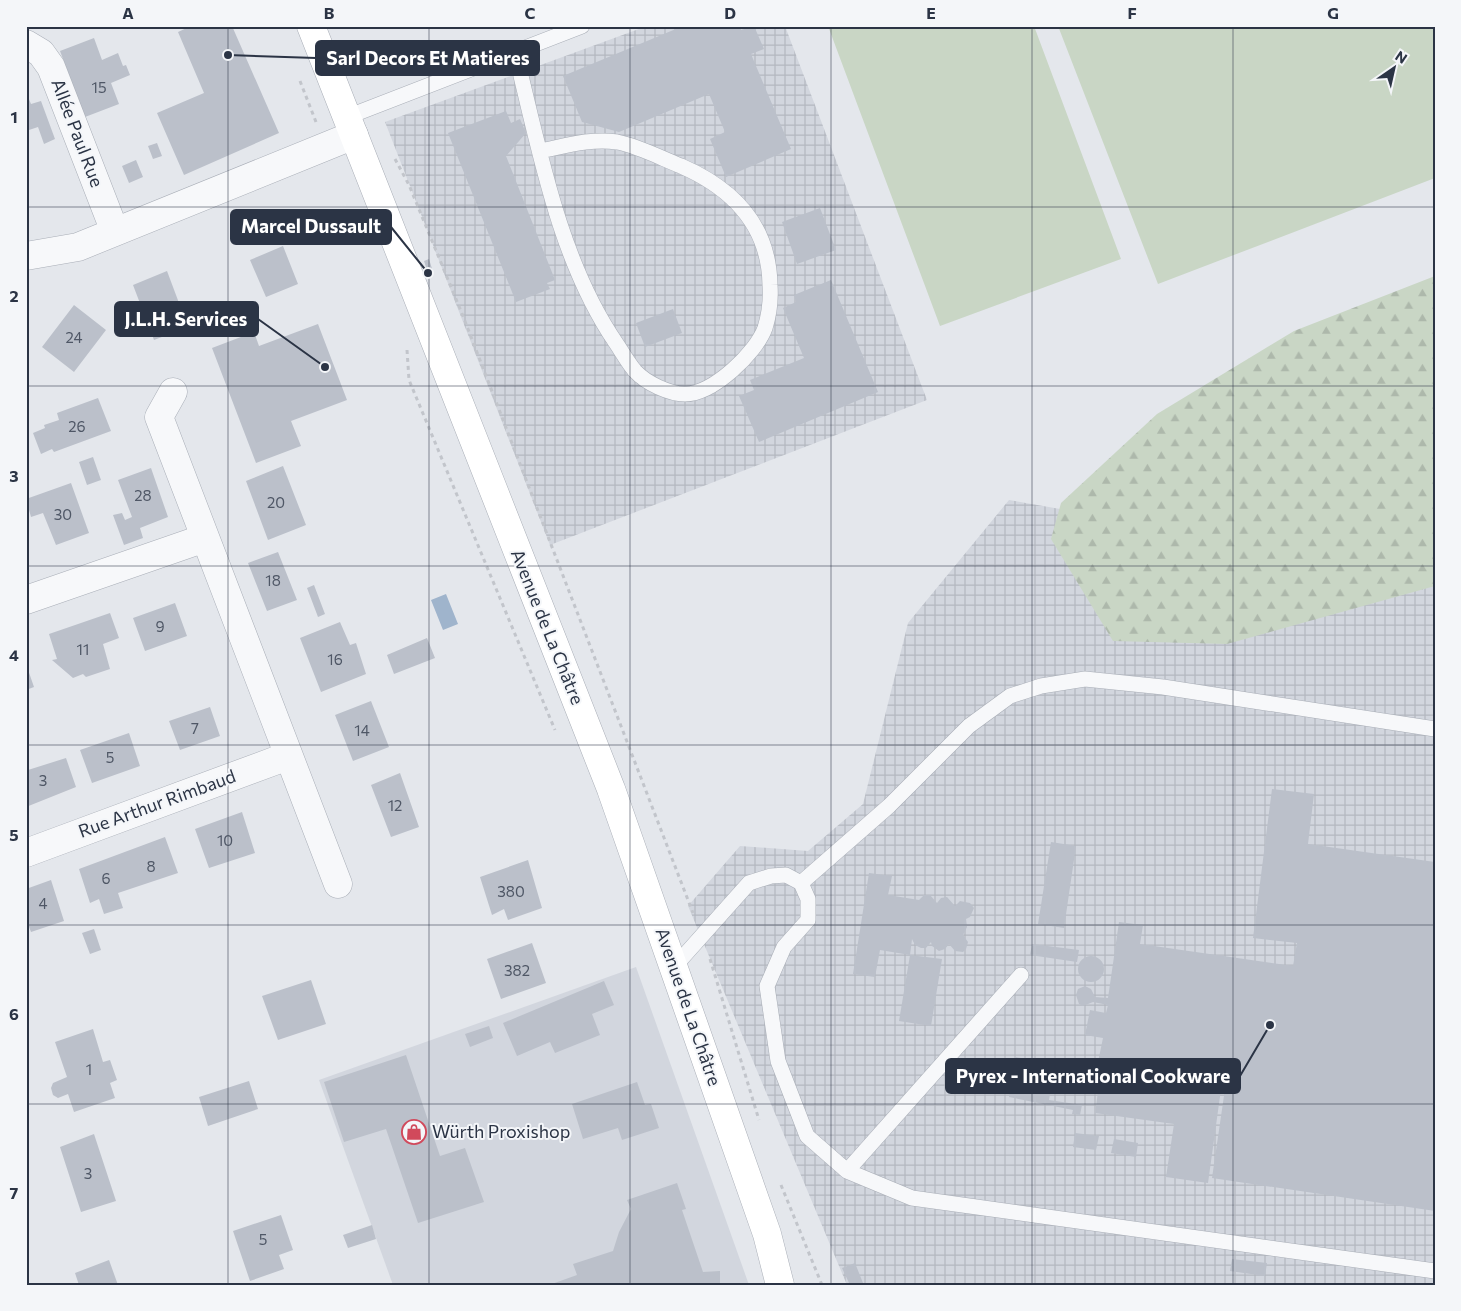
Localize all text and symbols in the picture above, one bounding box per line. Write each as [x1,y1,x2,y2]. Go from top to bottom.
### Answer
text: A [122,3,134,22]
text: B [324,3,335,22]
text: C [525,3,536,22]
text: D [724,3,736,22]
text: E [926,3,936,22]
text: F [1127,3,1137,22]
text: G [1327,3,1339,22]
callout: Sarl Decors Et Matieres [316,41,539,75]
north arrow [1368,42,1418,92]
text: Sarl Decors Et Matieres [326,46,530,69]
text: N [1392,47,1411,67]
street label: Allée Paul Rue [47,75,109,190]
house number: 15 [91,78,107,96]
text: 1 [10,107,18,126]
callout: Marcel Dussault [231,210,391,244]
text: Marcel Dussault [241,214,381,237]
text: 2 [9,286,19,305]
callout: J.L.H. Services [115,302,258,336]
text: J.L.H. Services [125,307,248,330]
house number: 24 [65,328,83,346]
house number: 26 [68,417,86,435]
text: 3 [9,466,19,485]
house number: 28 [134,486,152,504]
house number: 20 [267,493,285,511]
house number: 30 [54,505,72,523]
street label: Avenue de La Châtre [507,546,589,708]
house number: 18 [265,571,281,589]
house number: 9 [155,617,165,635]
house number: 11 [77,640,89,658]
text: 4 [9,645,19,664]
house number: 16 [327,650,343,668]
house number: 7 [191,719,199,737]
house number: 14 [354,721,370,739]
house number: 5 [106,748,114,766]
street label: Rue Arthur Rimbaud [75,764,238,842]
house number: 3 [39,771,47,789]
house number: 12 [388,796,402,814]
text: 5 [9,825,19,844]
house number: 10 [217,831,233,849]
house number: 8 [146,857,156,875]
house number: 6 [101,869,111,887]
house number: 380 [497,882,525,900]
house number: 4 [39,894,48,912]
street label: Avenue de La Châtre [652,925,726,1089]
house number: 382 [504,961,530,979]
text: 6 [9,1004,19,1023]
callout: Pyrex - International Cookware [946,1059,1240,1093]
house number: 1 [86,1060,92,1078]
text: Pyrex - International Cookware [956,1064,1230,1087]
shop icon: Würth Proxishop [401,1119,427,1145]
place label: Würth Proxishop [432,1120,570,1142]
house number: 3 [84,1164,92,1182]
text: 7 [10,1183,19,1202]
house number: 5 [259,1230,267,1248]

